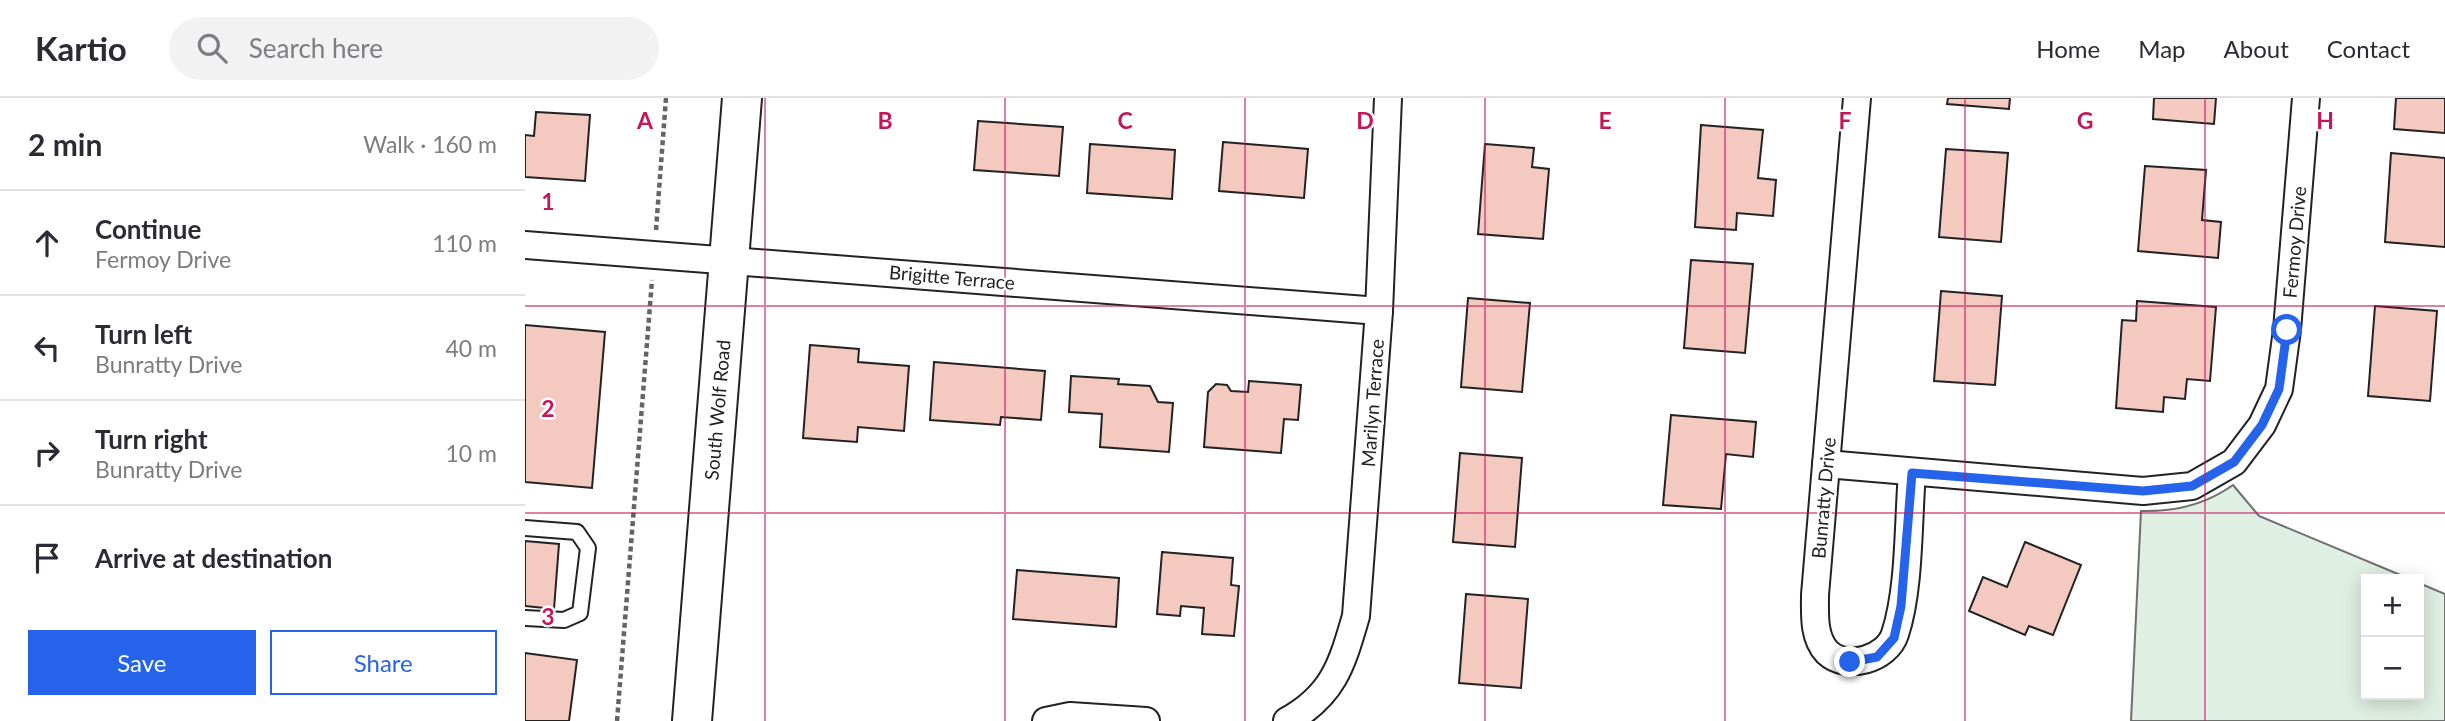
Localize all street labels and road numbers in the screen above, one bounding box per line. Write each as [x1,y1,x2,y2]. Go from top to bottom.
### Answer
street label: Fermoy Drive [2278,185,2310,299]
street label: Brigitte Terrace [888,260,1016,294]
street label: Marilyn Terrace [1356,338,1388,468]
street label: South Wolf Road [699,339,735,481]
street label: Bunratty Drive [1806,436,1840,560]

